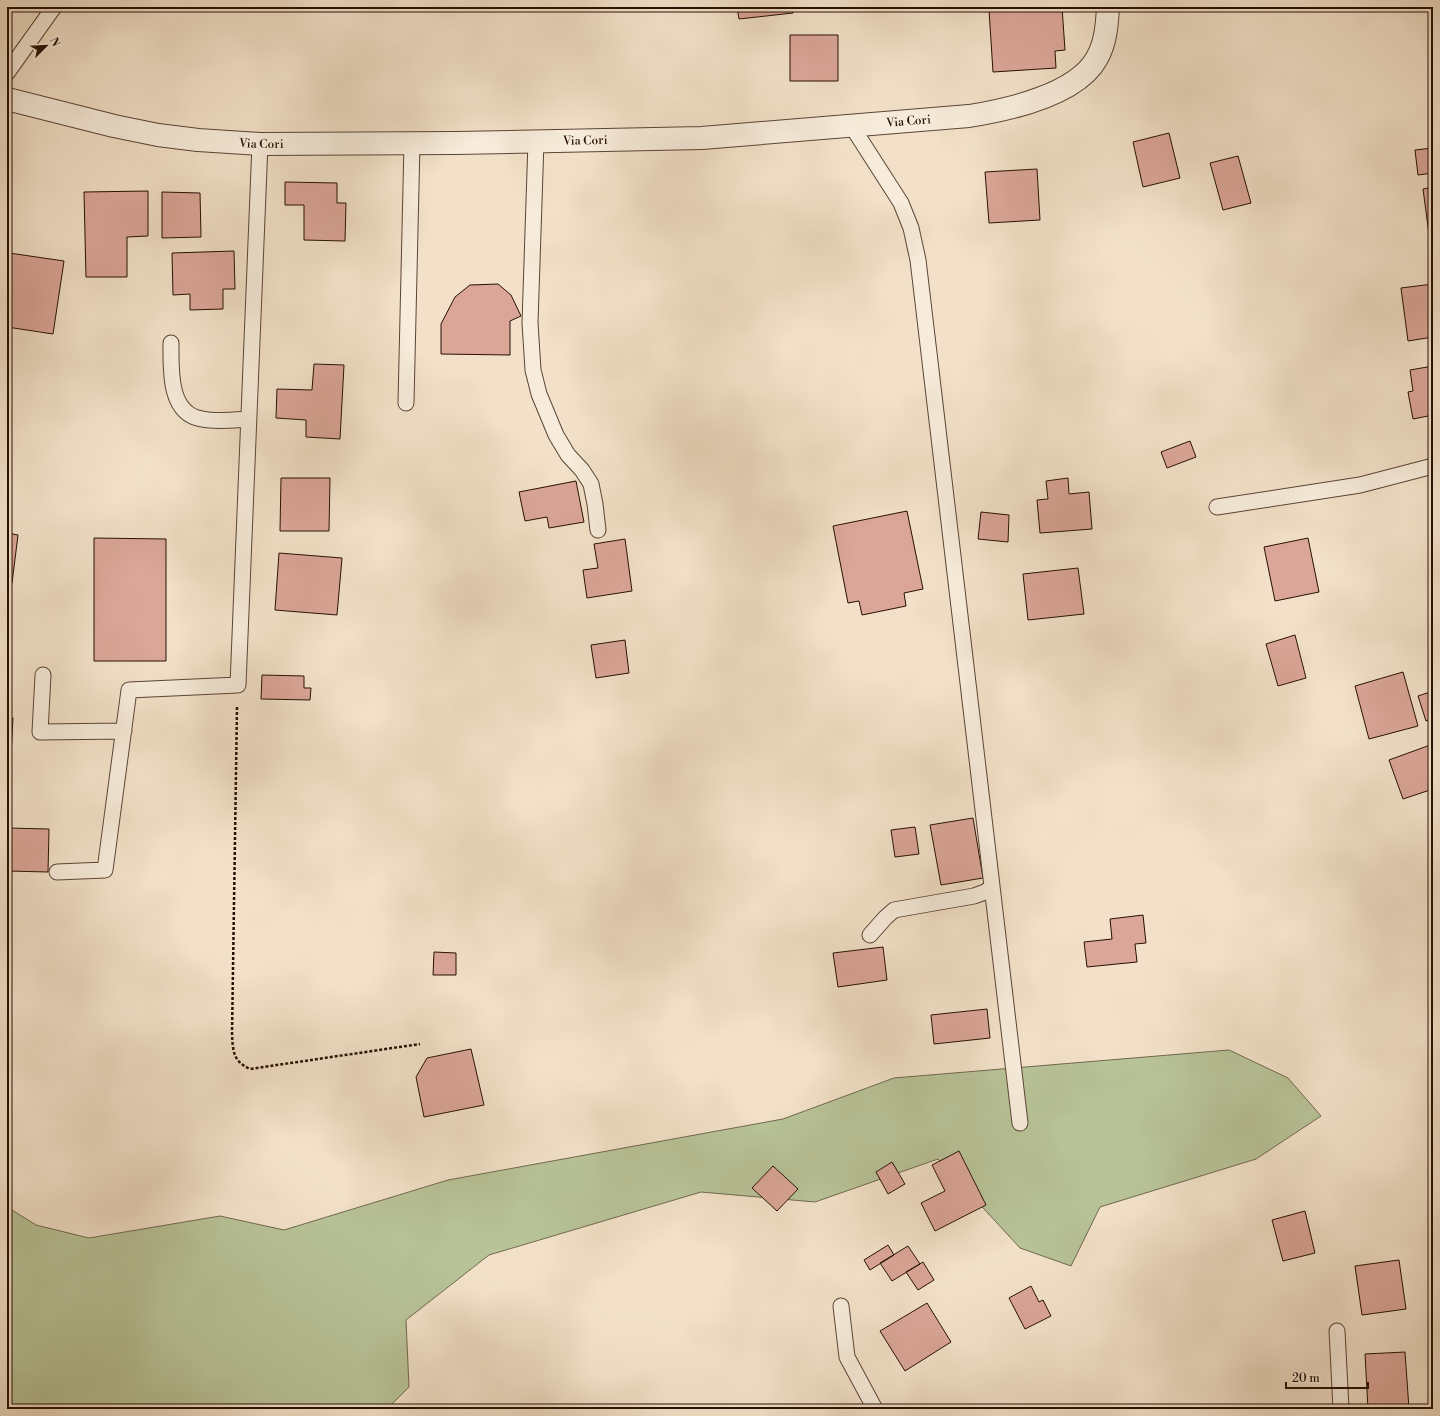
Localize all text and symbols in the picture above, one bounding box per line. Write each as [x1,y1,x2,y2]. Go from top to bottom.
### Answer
north arrow [26,26,66,66]
text: N [46,36,63,49]
street label: Via Cori [885,112,932,130]
street label: Via Cori [562,132,608,148]
street label: Via Cori [237,135,284,152]
scale bar [1286,1364,1368,1390]
text: 20 m [1292,1371,1320,1386]

